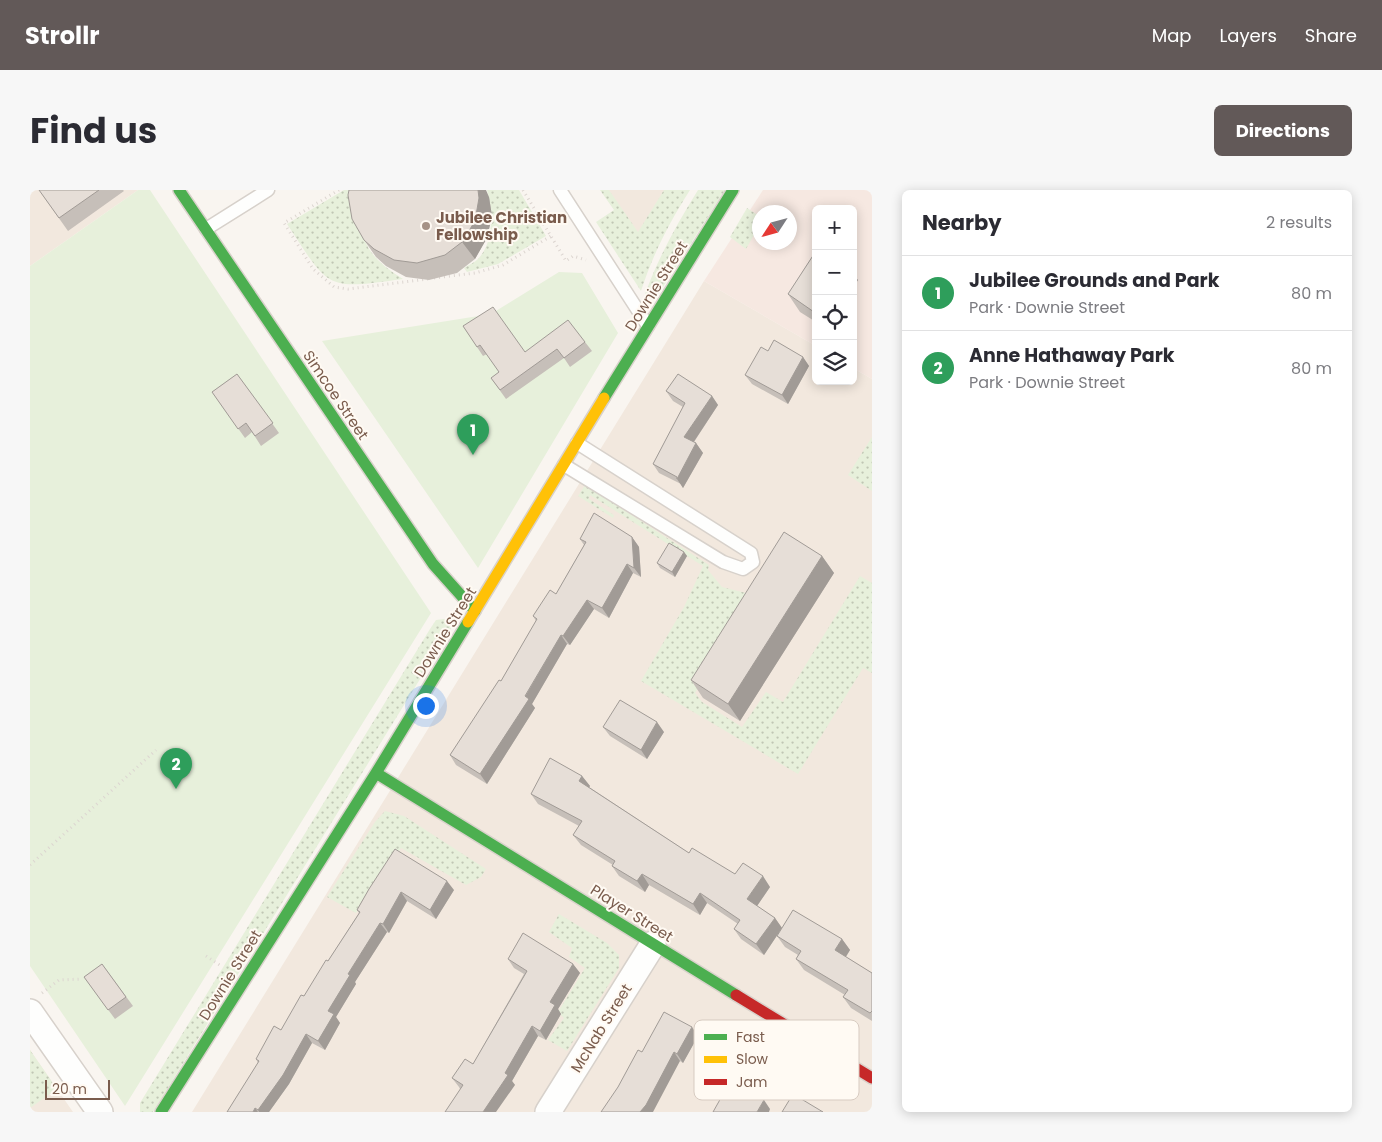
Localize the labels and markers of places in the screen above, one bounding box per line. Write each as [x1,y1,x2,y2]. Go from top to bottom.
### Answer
place label: Jubilee Christian Fellowship [436,207,567,245]
marker: Jubilee Christian Fellowship [420,220,432,232]
pin: 1 [457,414,489,455]
pin: 2 [160,748,192,789]

